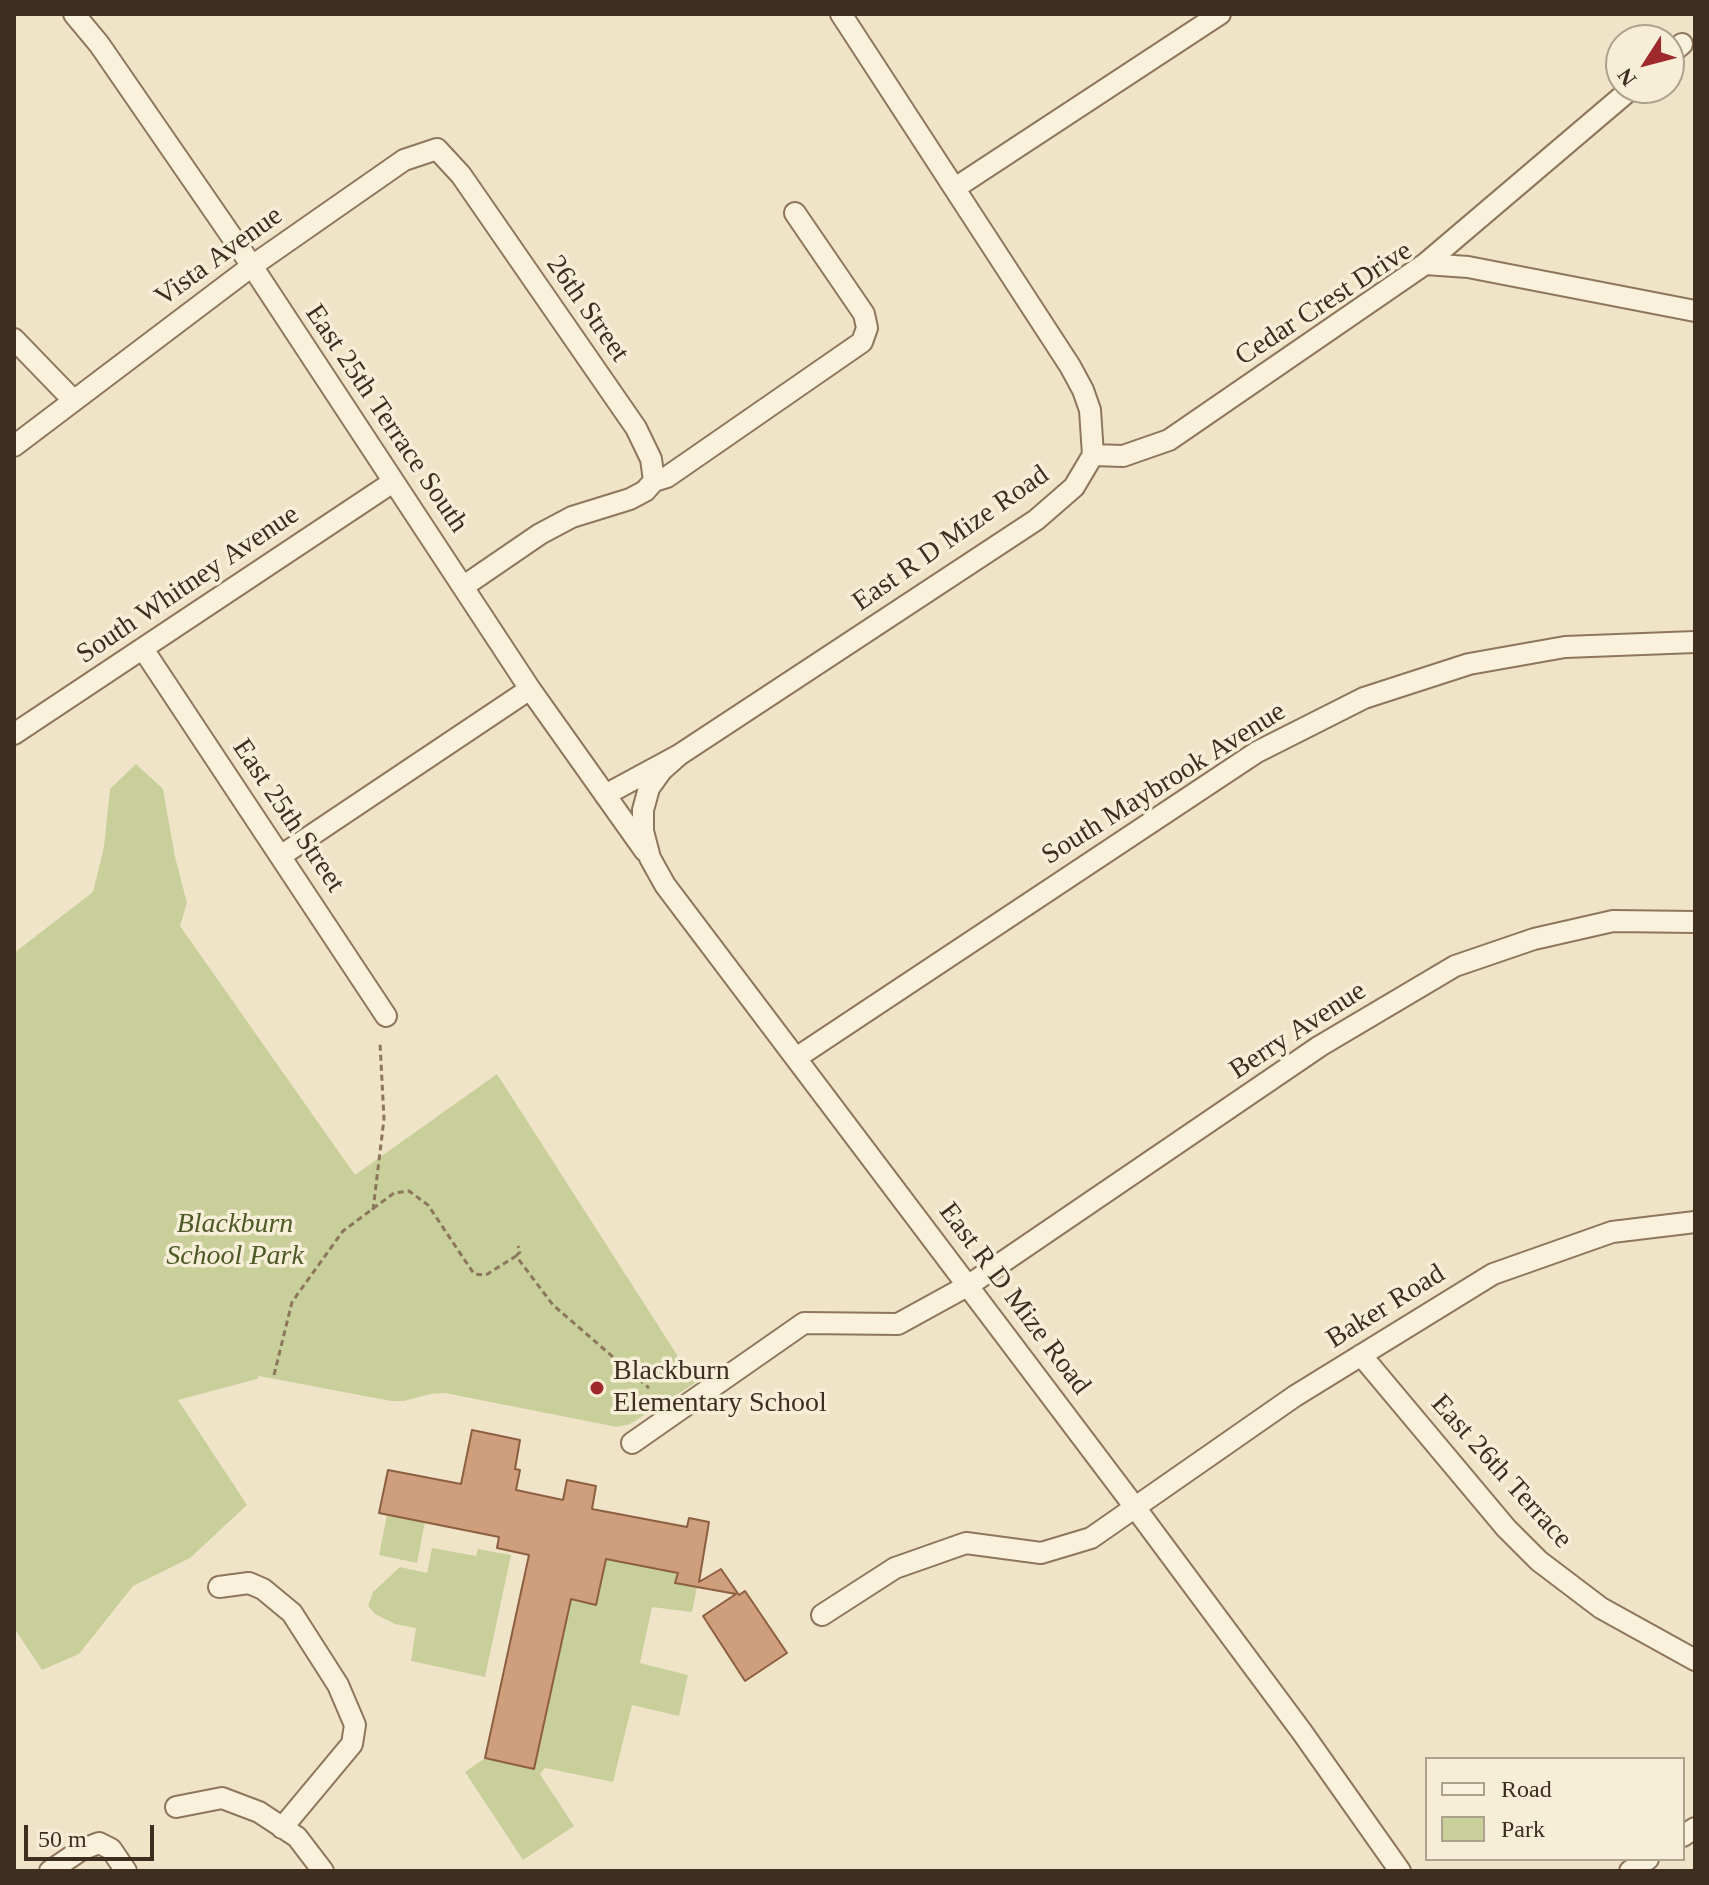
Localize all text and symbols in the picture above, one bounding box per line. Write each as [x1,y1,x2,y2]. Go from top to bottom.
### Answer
north arrow [1605,24,1685,104]
text: N [1612,63,1642,91]
street label: Vista Avenue [149,199,289,315]
street label: Cedar Crest Drive [1229,234,1419,374]
street label: 26th Street [538,249,636,369]
street label: East 25th Terrace South [297,299,475,539]
street label: East R D Mize Road [846,459,1056,619]
street label: South Whitney Avenue [71,498,305,672]
street label: South Maybrook Avenue [1036,695,1292,873]
street label: East 25th Street [225,733,351,899]
street label: Berry Avenue [1224,974,1372,1088]
street label: East R D Mize Road [931,1196,1097,1402]
park label: Blackburn School Park [166,1208,304,1274]
street label: Baker Road [1321,1258,1451,1356]
place label: Blackburn Elementary School [613,1355,827,1421]
marker: Blackburn Elementary School [588,1379,606,1397]
street label: East 26th Terrace [1423,1388,1579,1556]
legend [1425,1757,1685,1861]
text: Road [1501,1776,1552,1802]
scale bar [28,1809,158,1859]
text: Park [1501,1816,1545,1842]
text: 50 m [38,1826,87,1852]

